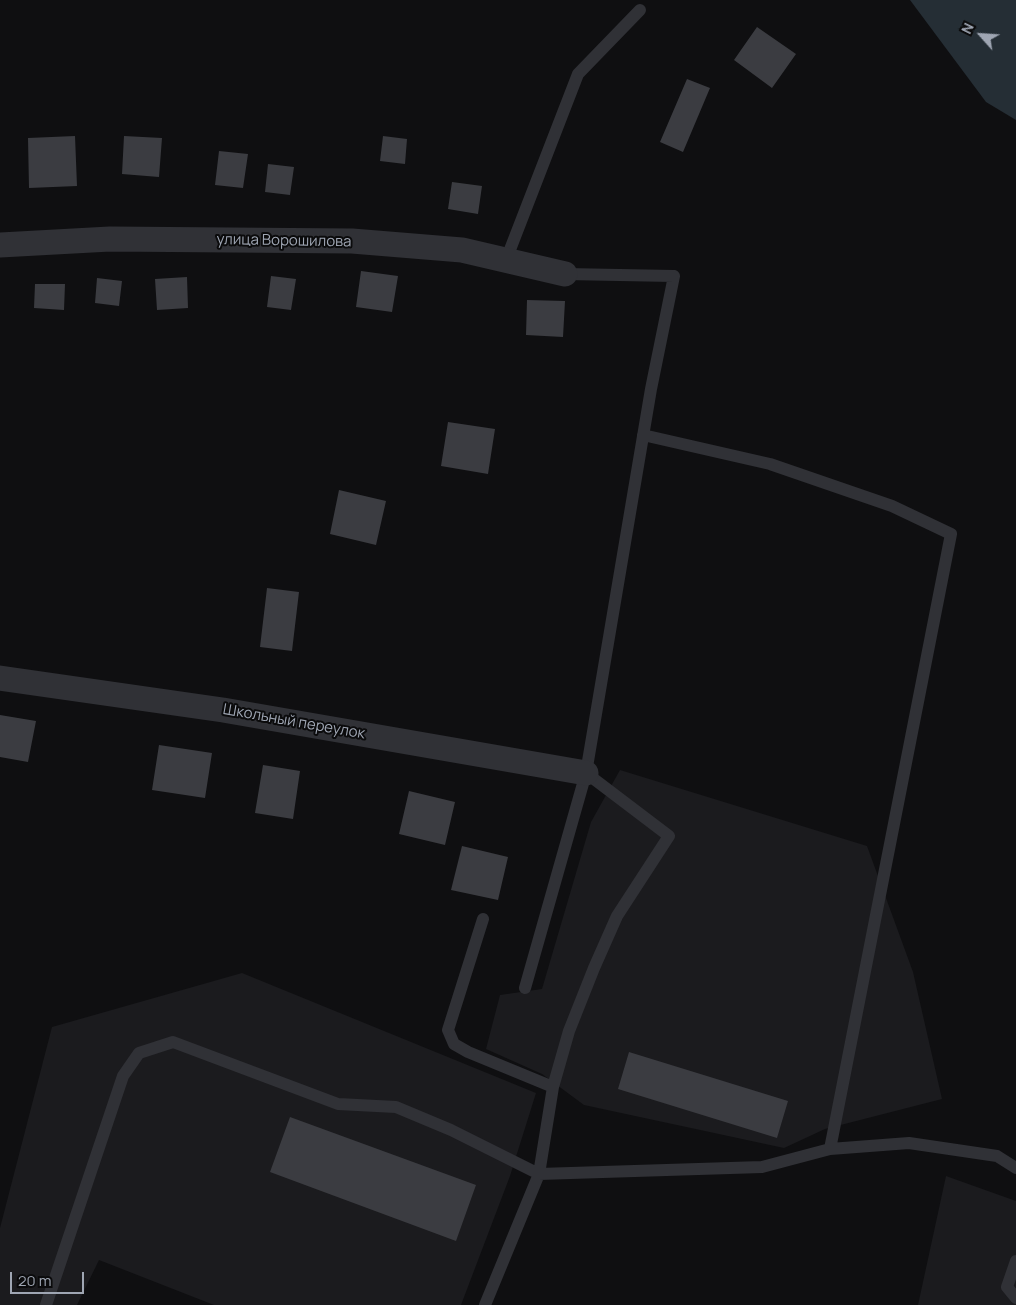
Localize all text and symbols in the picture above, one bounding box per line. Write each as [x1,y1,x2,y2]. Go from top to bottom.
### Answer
north arrow [956,10,1006,60]
text: N [956,20,978,37]
street label: улица Ворошилова [216,231,352,251]
street label: Школьный переулок [222,701,366,743]
scale bar [12,1262,86,1294]
text: 20 m [18,1270,51,1291]

